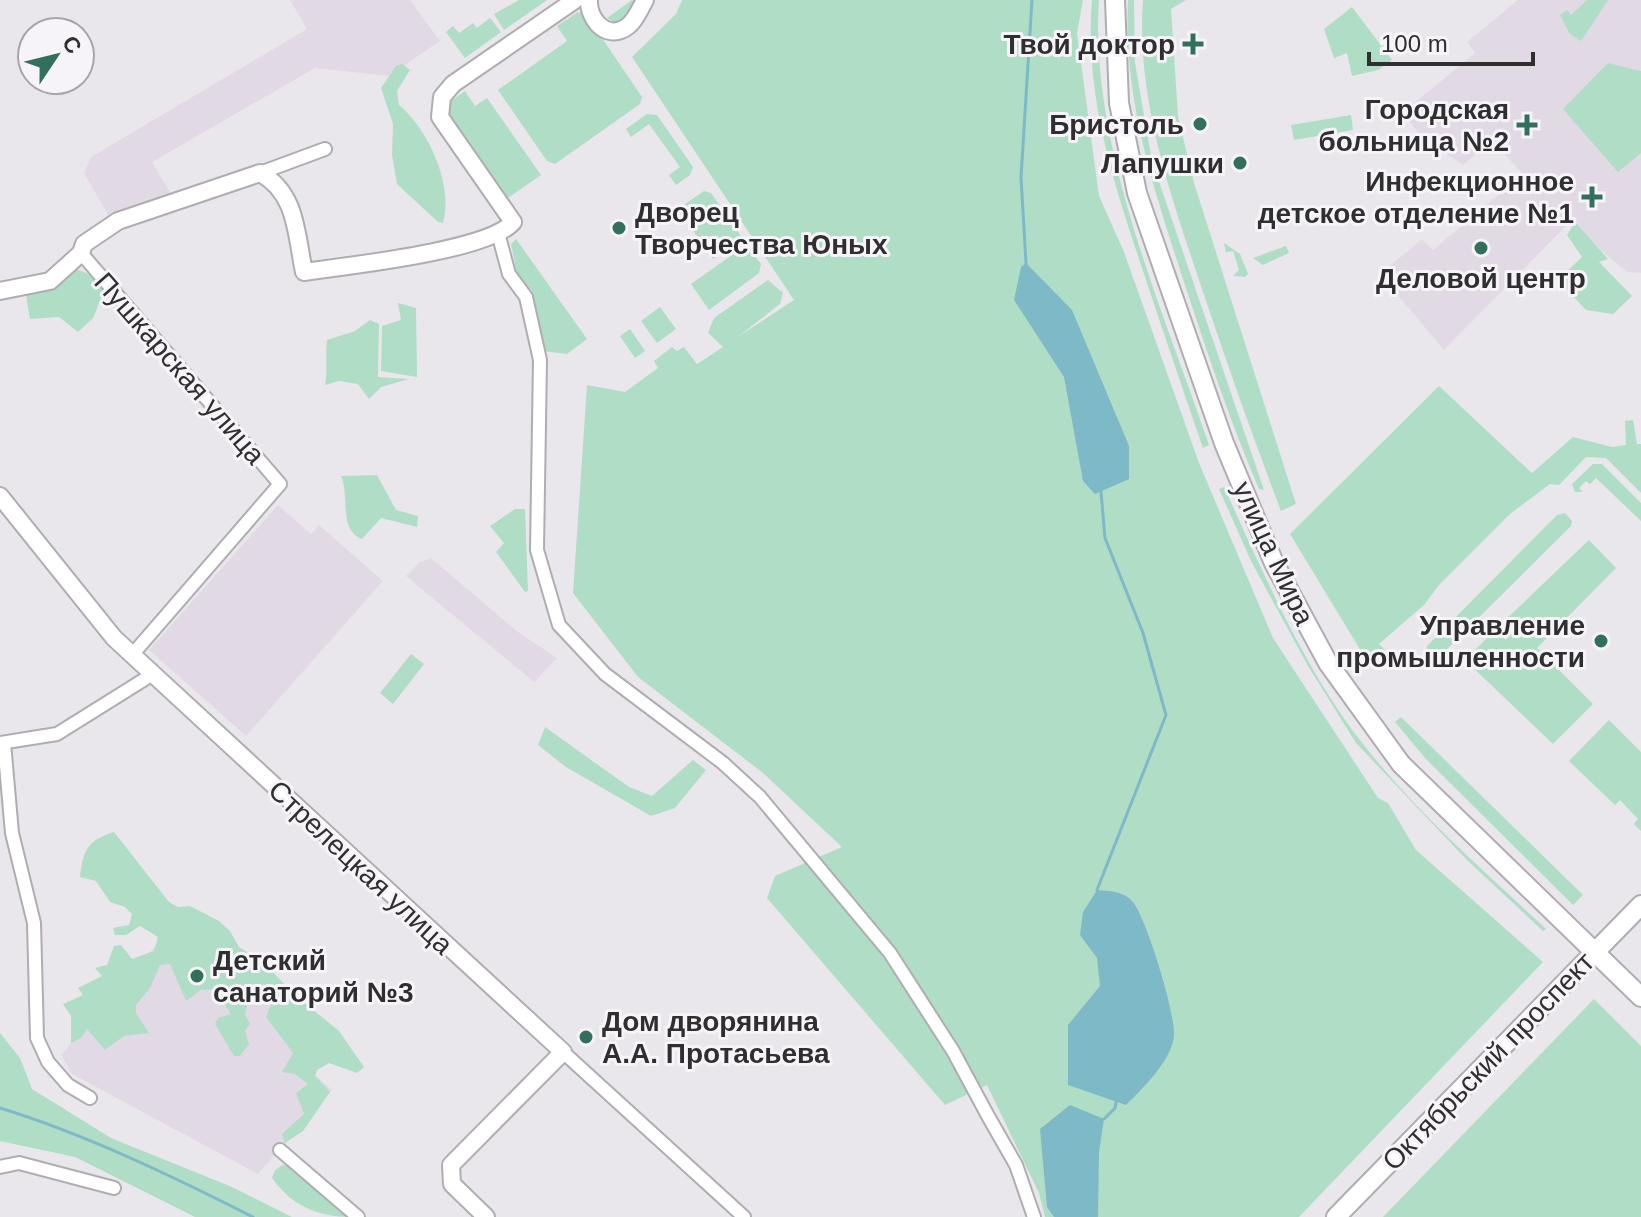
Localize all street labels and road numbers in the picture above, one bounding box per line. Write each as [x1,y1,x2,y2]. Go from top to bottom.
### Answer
street label: Пушкарская улица [88,266,271,470]
street label: улица Мира [1227,476,1320,630]
street label: Стрелецкая улица [262,774,459,961]
street label: Октябрьский проспект [1376,946,1600,1177]

